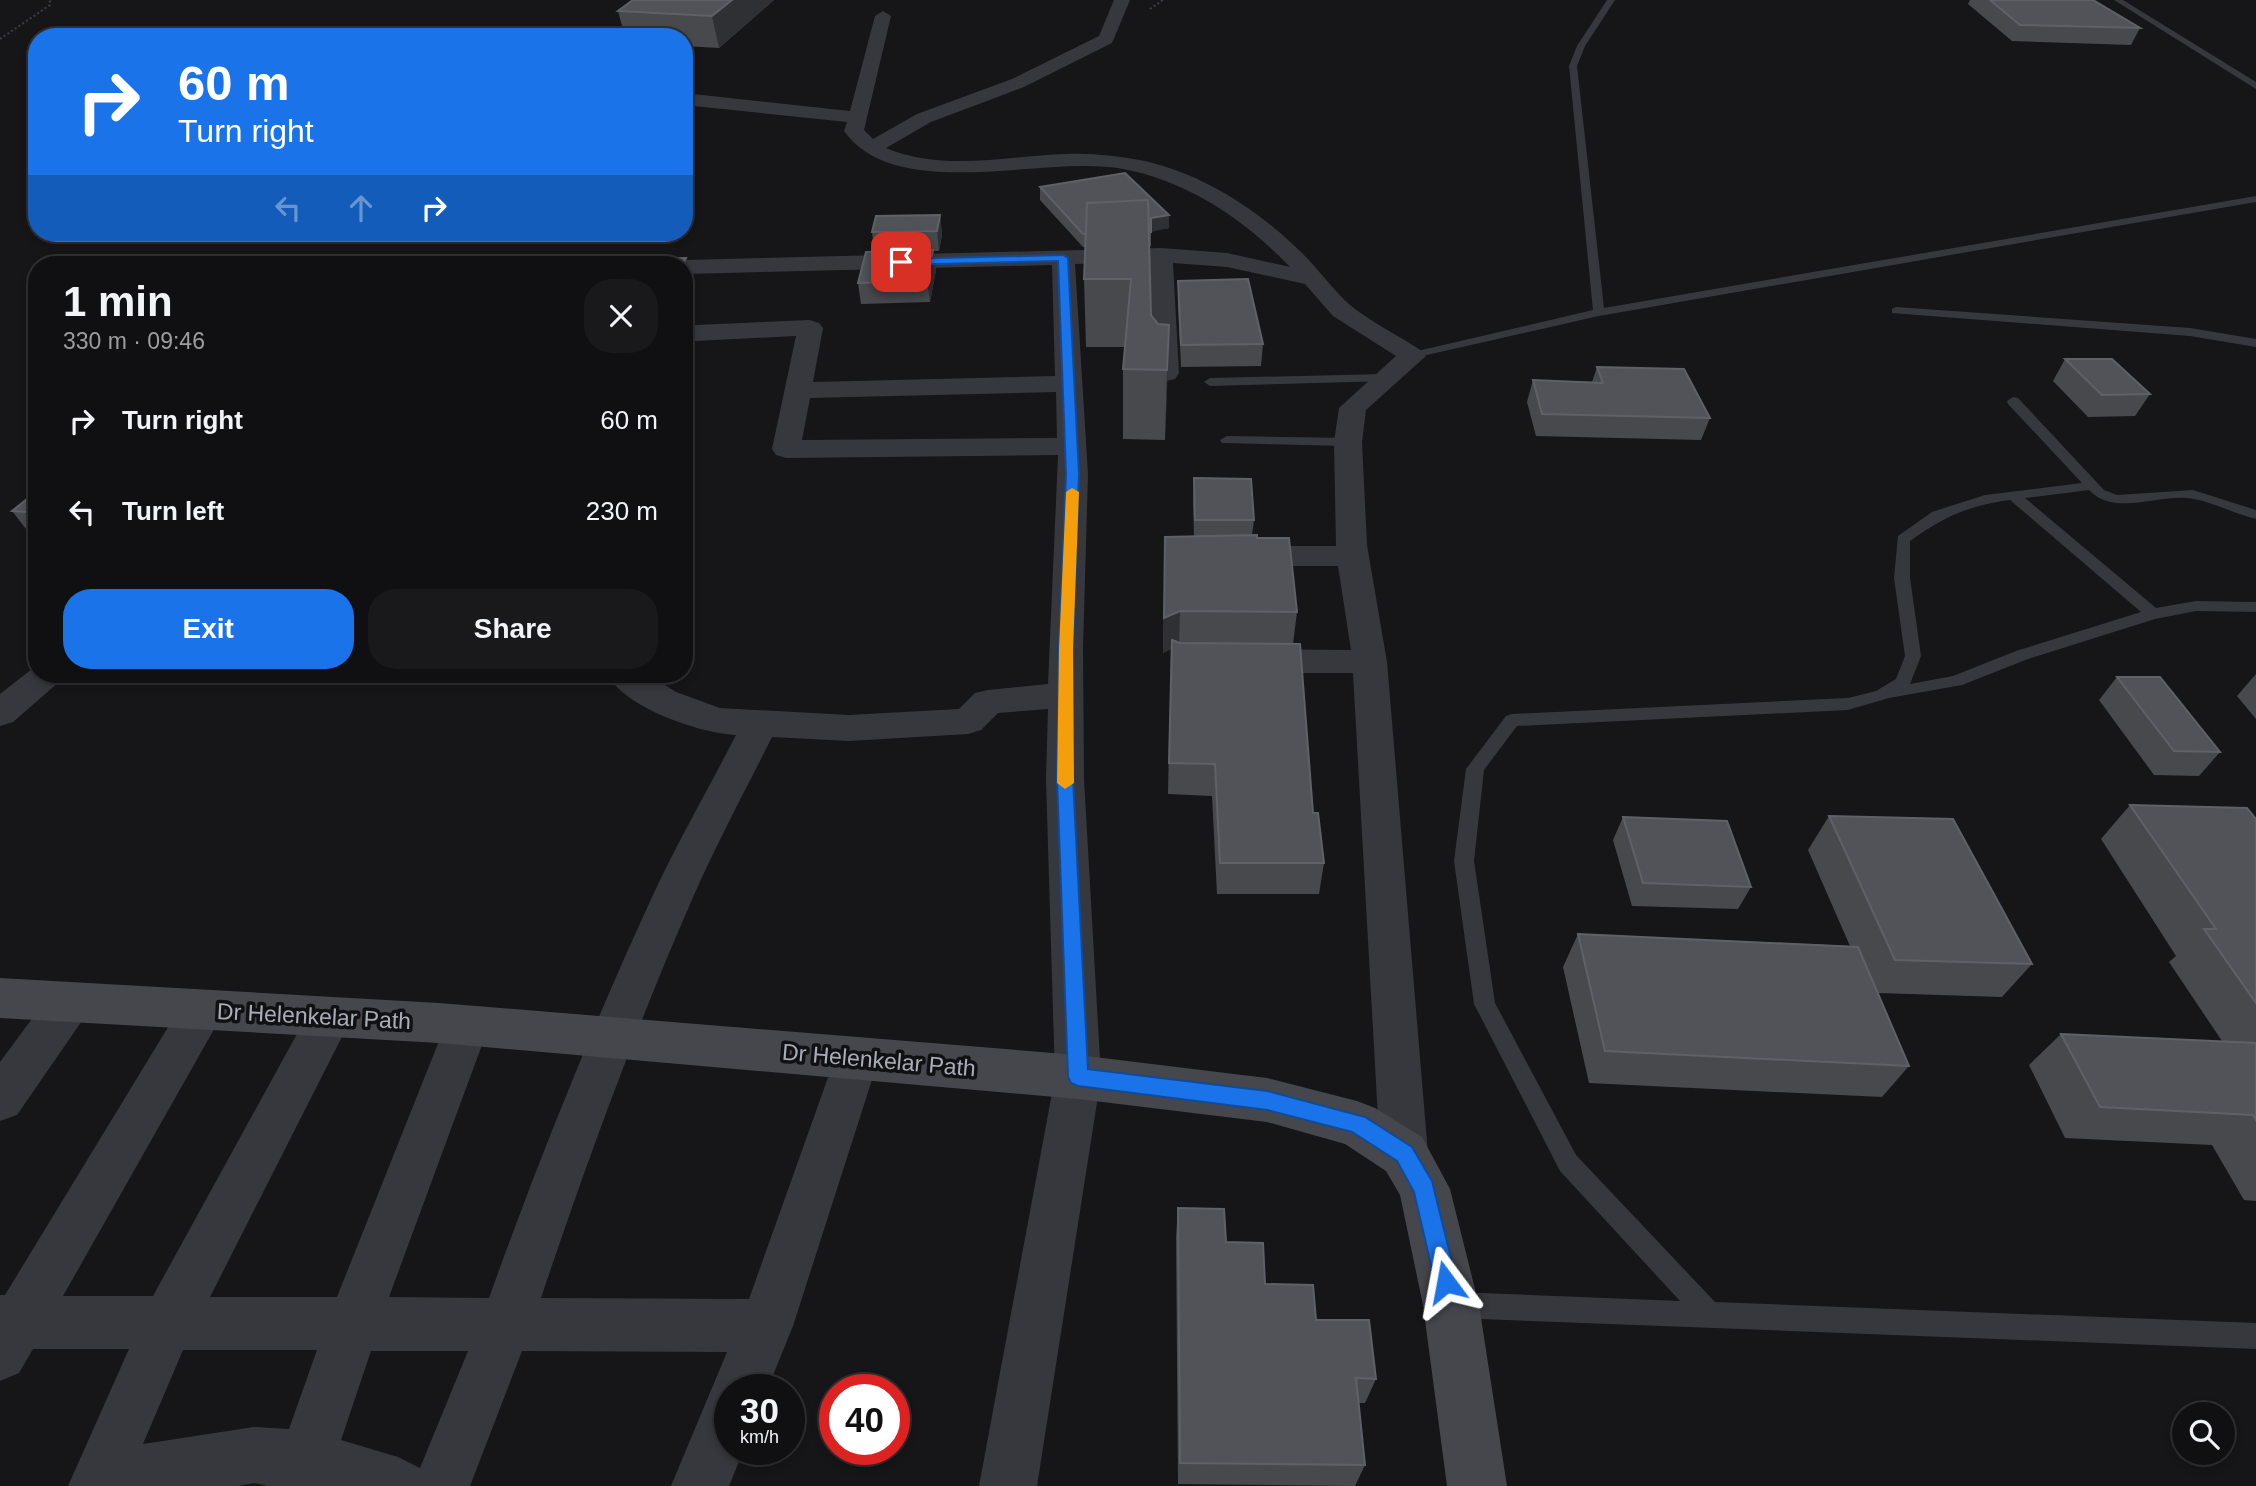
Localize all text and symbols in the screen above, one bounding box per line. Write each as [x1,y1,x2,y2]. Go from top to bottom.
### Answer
icon: right [63,56,154,147]
text: 60 m [178,56,290,110]
text: Turn right [178,113,314,149]
icon: left [269,189,307,227]
icon: ahead [342,189,380,227]
icon: right [415,189,453,227]
pin [871,232,931,292]
icon: arrive [882,243,920,281]
text: 1 min [63,278,173,325]
button: close [584,279,658,353]
text: 330 m · 09:46 [63,328,205,354]
icon: right [63,402,101,440]
text: Turn right [122,405,243,435]
text: 60 m [600,405,658,435]
icon: left [63,493,101,531]
text: Turn left [122,496,224,526]
text: 230 m [586,496,658,526]
button: Exit [63,589,354,669]
button: Share [368,589,658,669]
street label: Dr Helenkelar Path [216,998,412,1034]
street label: Dr Helenkelar Path [781,1039,977,1081]
position arrow [1409,1245,1483,1319]
speed limit sign: 40 [819,1374,910,1465]
text: 30 [740,1391,779,1430]
map controls [2172,1402,2235,1465]
button: search [2172,1402,2235,1465]
text: km/h [740,1427,779,1447]

